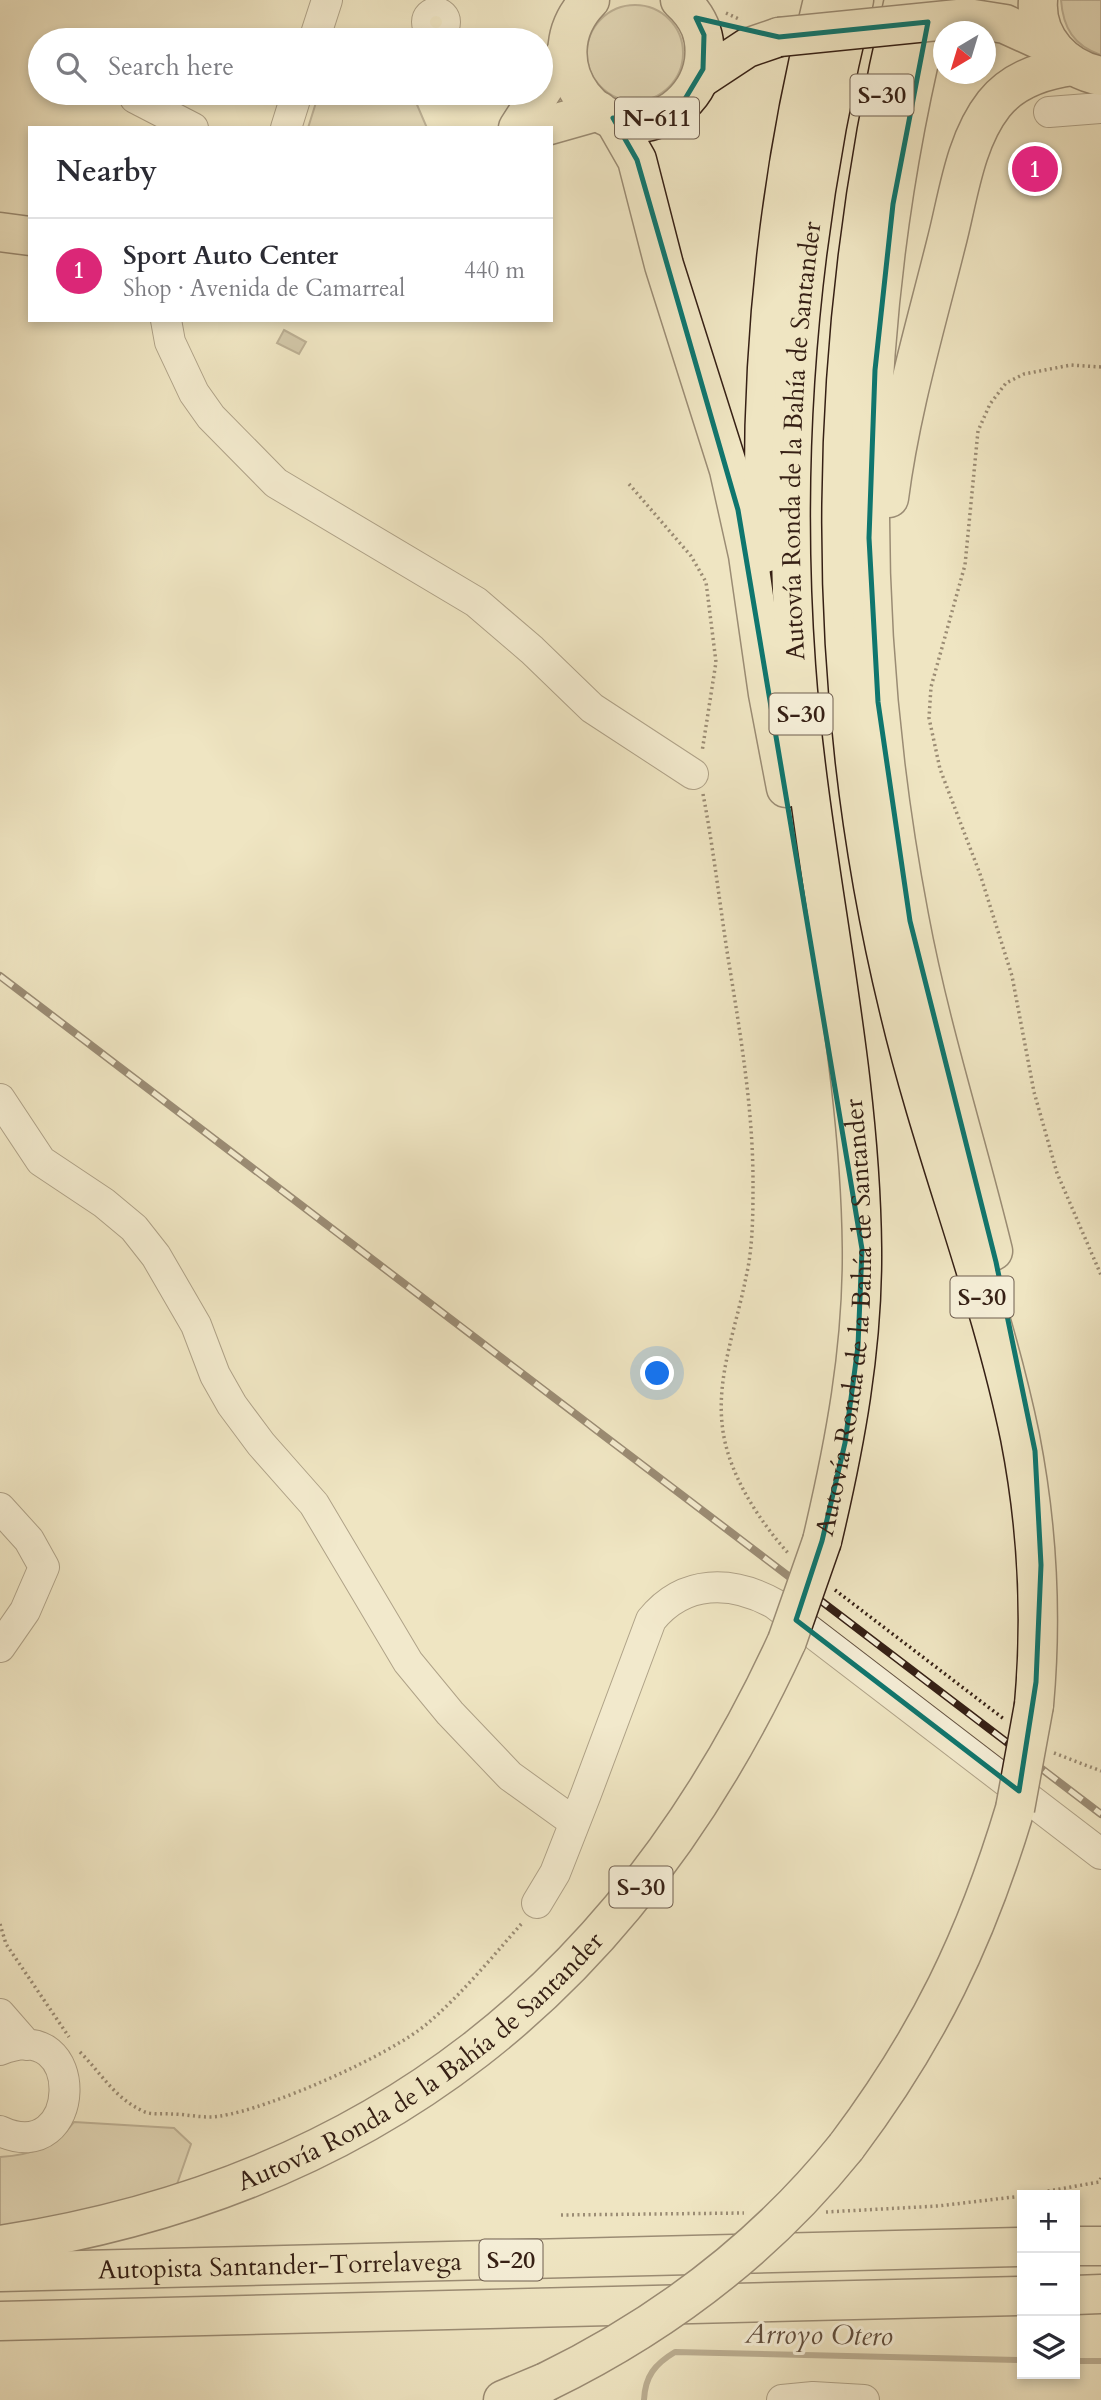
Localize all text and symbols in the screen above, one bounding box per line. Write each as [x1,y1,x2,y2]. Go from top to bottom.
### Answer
north arrow [933,21,996,84]
search box [28,28,553,105]
icon: search [52,48,90,86]
text: Search here [108,49,234,84]
road number: S-30 [850,74,914,116]
road number: N-611 [615,98,699,138]
pin: 1 [1012,143,1058,195]
text: Nearby [56,151,157,192]
street label: Autovía Ronda de la Bahía de Santander [774,219,829,662]
text: Sport Auto Center [123,238,338,273]
text: 1 [73,255,85,286]
text: 440 m [464,255,525,286]
text: Shop · Avenida de Camarreal [123,273,405,304]
road number: S-30 [770,694,832,734]
street label: Autovía Ronda de la Bahía de Santander [807,1096,880,1539]
road number: S-30 [950,1276,1014,1317]
your location [640,1356,674,1390]
road number: S-30 [610,1866,672,1908]
street label: Autovía Ronda de la Bahía de Santander [232,1924,611,2199]
map controls [1017,2190,1080,2379]
button: + [1017,2190,1080,2253]
road number: S-20 [480,2239,542,2280]
street label: Autopista Santander-Torrelavega [98,2244,462,2288]
button: − [1017,2253,1080,2316]
water label: Arroyo Otero [744,2315,893,2355]
button: layers [1017,2316,1080,2379]

